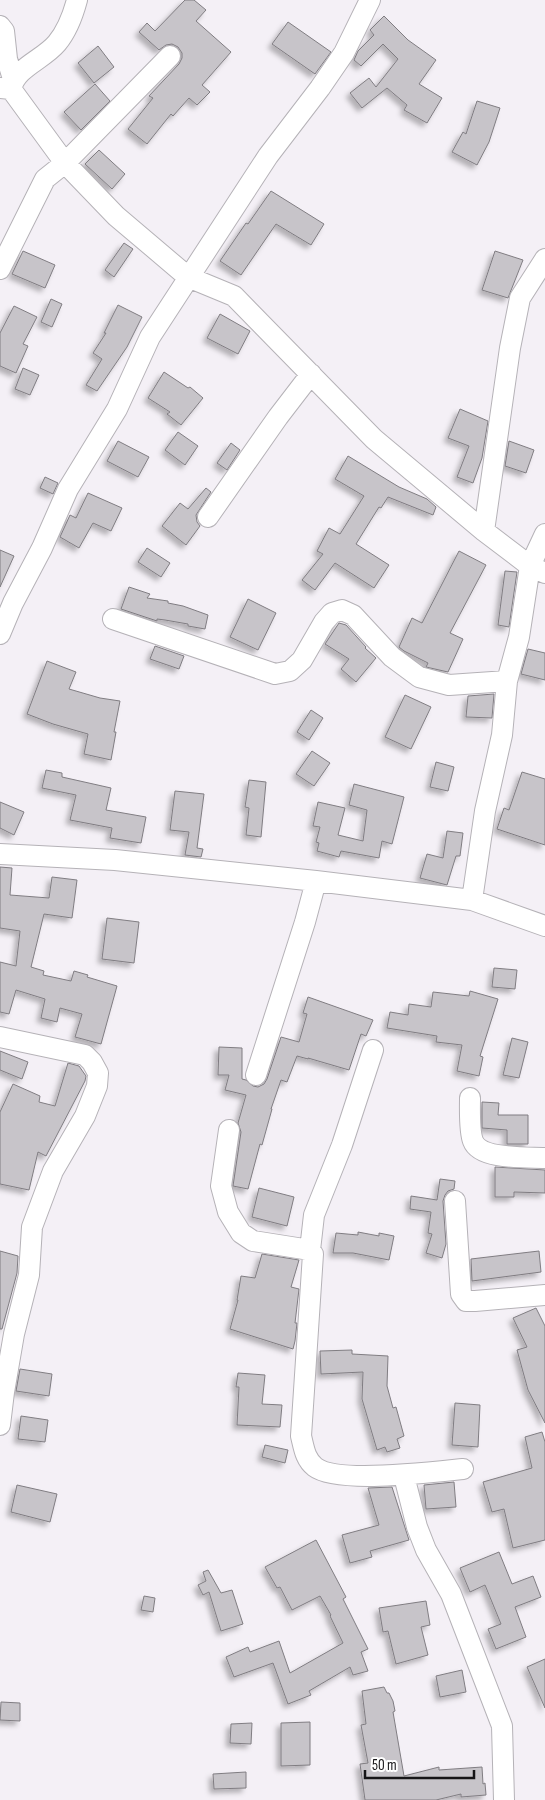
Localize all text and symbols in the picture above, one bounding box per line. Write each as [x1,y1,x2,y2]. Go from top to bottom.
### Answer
scale bar [365,1748,474,1780]
text: 50 m [372,1756,397,1775]

